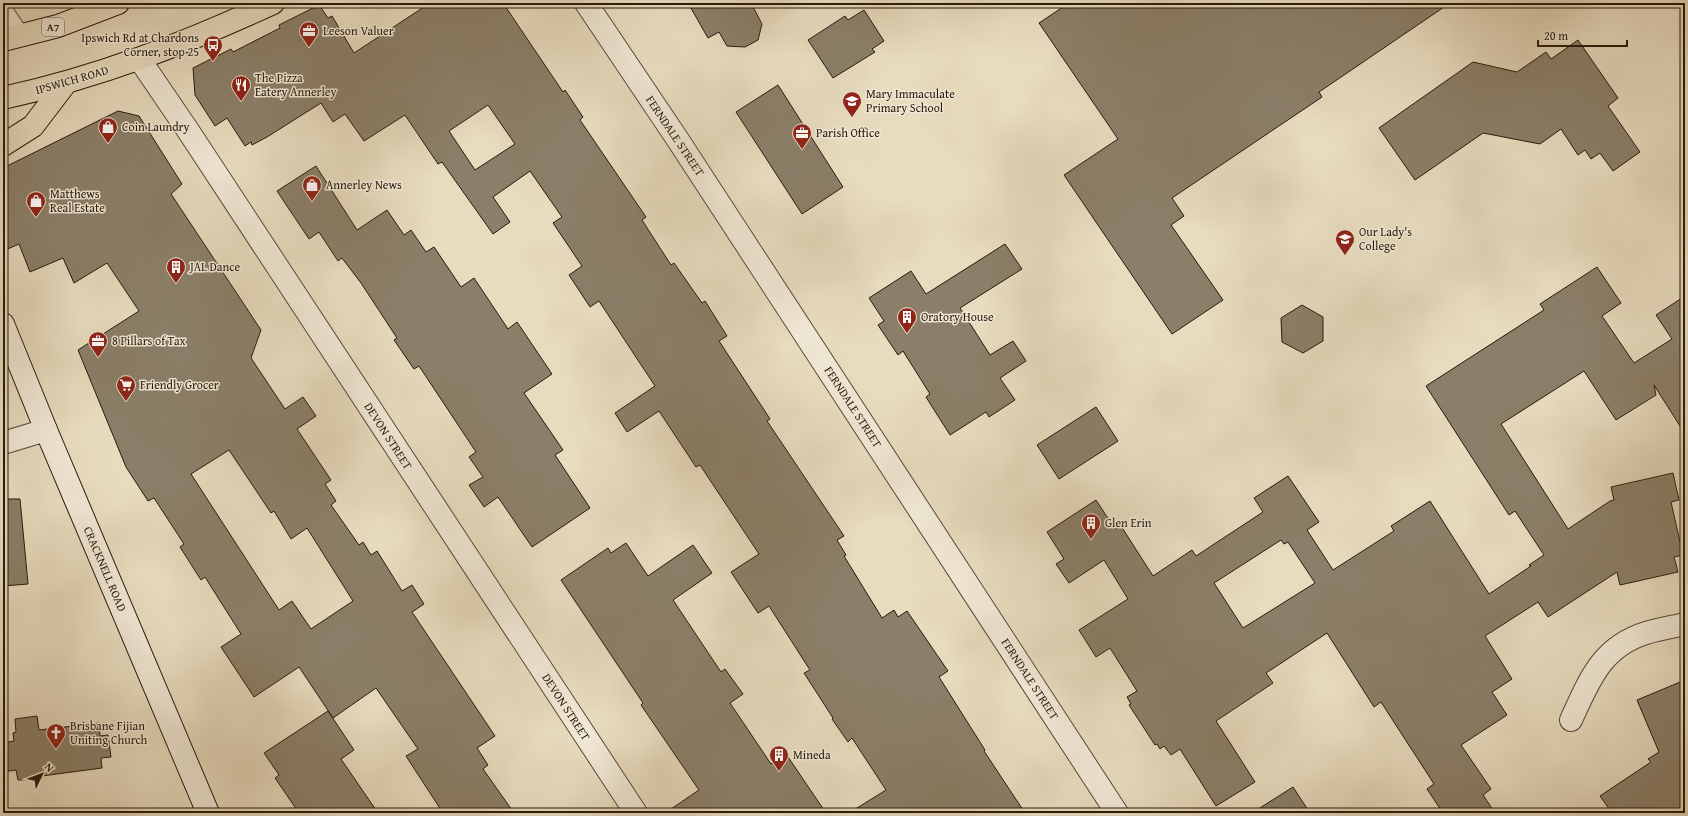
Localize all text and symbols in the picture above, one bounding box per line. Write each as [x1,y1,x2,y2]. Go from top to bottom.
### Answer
road number: A7 [42,18,64,36]
office icon: Leeson Valuer [298,20,320,48]
place label: Leeson Valuer [323,22,394,39]
scale bar [1538,22,1627,48]
text: 20 m [1544,27,1568,44]
place label: Ipswich Rd at Chardons Corner, stop 25 [81,29,199,60]
bus stop icon: Ipswich Rd at Chardons Corner, stop 25 [202,34,224,62]
street label: IPSWICH ROAD [33,61,110,98]
place label: The Pizza Eatery Annerley [255,69,337,100]
restaurant icon: The Pizza Eatery Annerley [230,74,252,102]
place label: Mary Immaculate Primary School [866,85,955,116]
school or university icon: Mary Immaculate Primary School [841,90,863,118]
street label: FERNDALE STREET [642,92,709,180]
shop icon: Coin Laundry [97,116,119,144]
place label: Coin Laundry [122,118,189,135]
office icon: Parish Office [791,122,813,150]
place label: Parish Office [816,124,880,141]
shop icon: Annerley News [301,174,323,202]
place label: Annerley News [326,176,402,193]
place label: Matthews Real Estate [50,185,105,216]
shop icon: Matthews Real Estate [25,190,47,218]
place label: Our Lady's College [1359,223,1412,254]
school or university icon: Our Lady's College [1334,228,1356,256]
building icon: JAL Dance [165,256,187,284]
place label: JAL Dance [188,258,241,275]
building icon: Oratory House [896,306,918,334]
place label: Oratory House [921,308,994,325]
office icon: 8 Pillars of Tax [87,330,109,358]
place label: 8 Pillars of Tax [112,332,187,349]
street label: FERNDALE STREET [821,363,886,451]
supermarket icon: Friendly Grocer [115,374,137,402]
place label: Friendly Grocer [140,376,219,393]
street label: DEVON STREET [360,399,417,473]
building icon: Glen Erin [1080,512,1102,540]
place label: Glen Erin [1105,514,1152,531]
street label: CRACKNELL ROAD [80,524,131,614]
street label: FERNDALE STREET [998,635,1063,723]
street label: DEVON STREET [538,670,595,744]
place label: Brisbane Fijian Uniting Church [70,717,148,748]
church icon: Brisbane Fijian Uniting Church [45,722,67,750]
building icon: Mineda [768,744,790,772]
place label: Mineda [793,746,831,763]
north arrow [22,754,62,794]
text: N [41,759,58,776]

